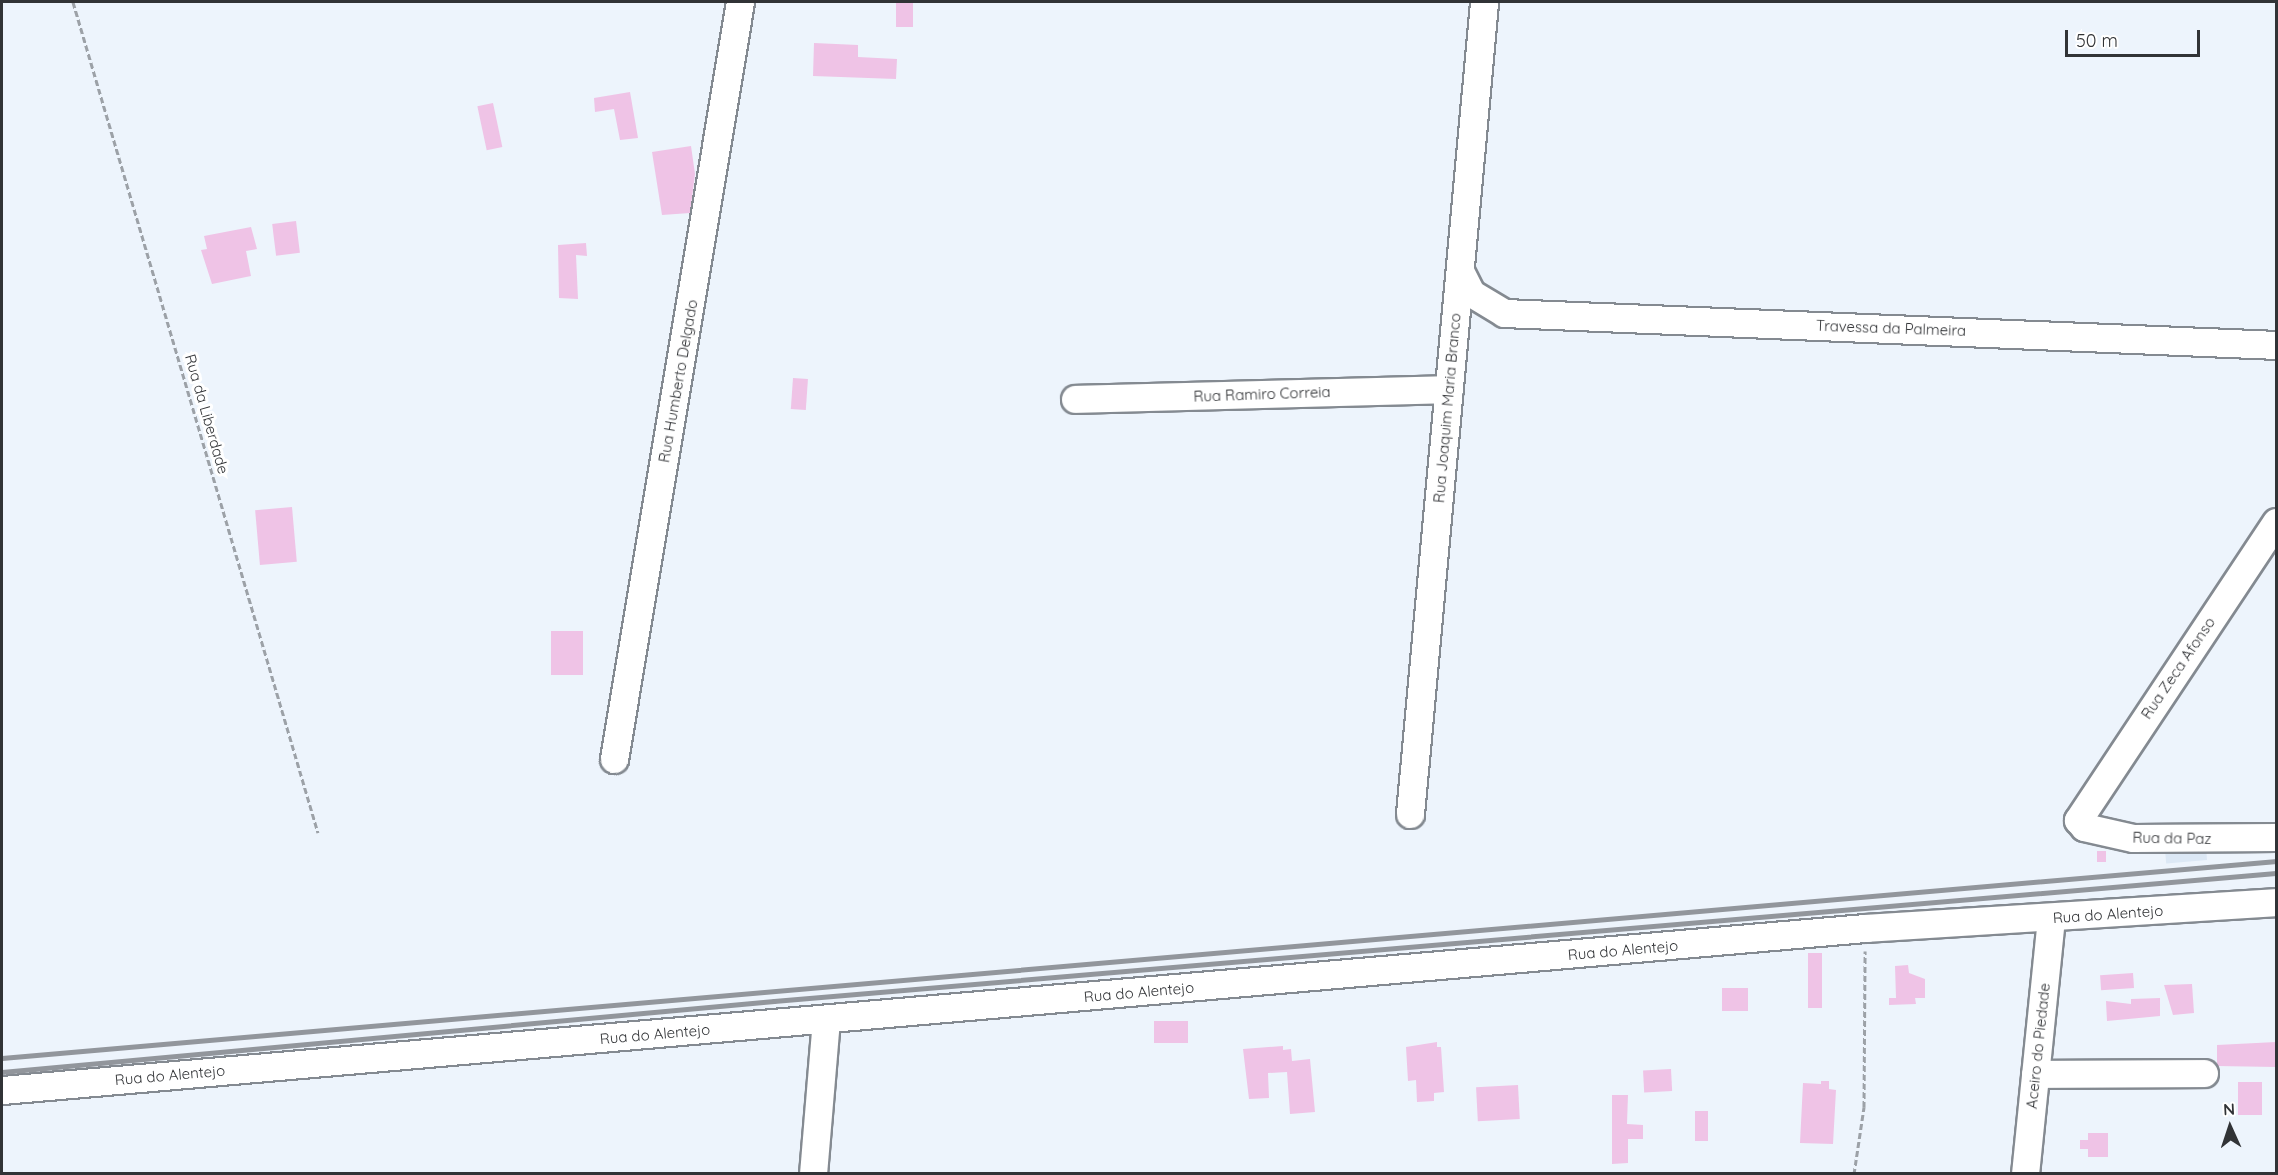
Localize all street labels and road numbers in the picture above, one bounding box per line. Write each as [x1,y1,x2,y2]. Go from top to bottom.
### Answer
street label: Rua Humberto Delgado [655,298,701,464]
street label: Rua Joaquim Maria Branco [1430,312,1464,504]
street label: Travessa da Palmeira [1816,316,1966,340]
street label: Rua da Liberdade [181,352,233,476]
street label: Rua Ramiro Correia [1193,383,1331,405]
street label: Rua Zeca Afonso [2137,614,2219,722]
street label: Rua da Paz [2132,828,2212,848]
street label: Rua do Alentejo [2052,901,2164,927]
street label: Rua do Alentejo [1567,936,1679,964]
street label: Rua do Alentejo [1083,978,1195,1006]
street label: Aceiro do Piedade [2022,982,2054,1110]
street label: Rua do Alentejo [599,1020,711,1048]
street label: Rua do Alentejo [114,1061,226,1089]

